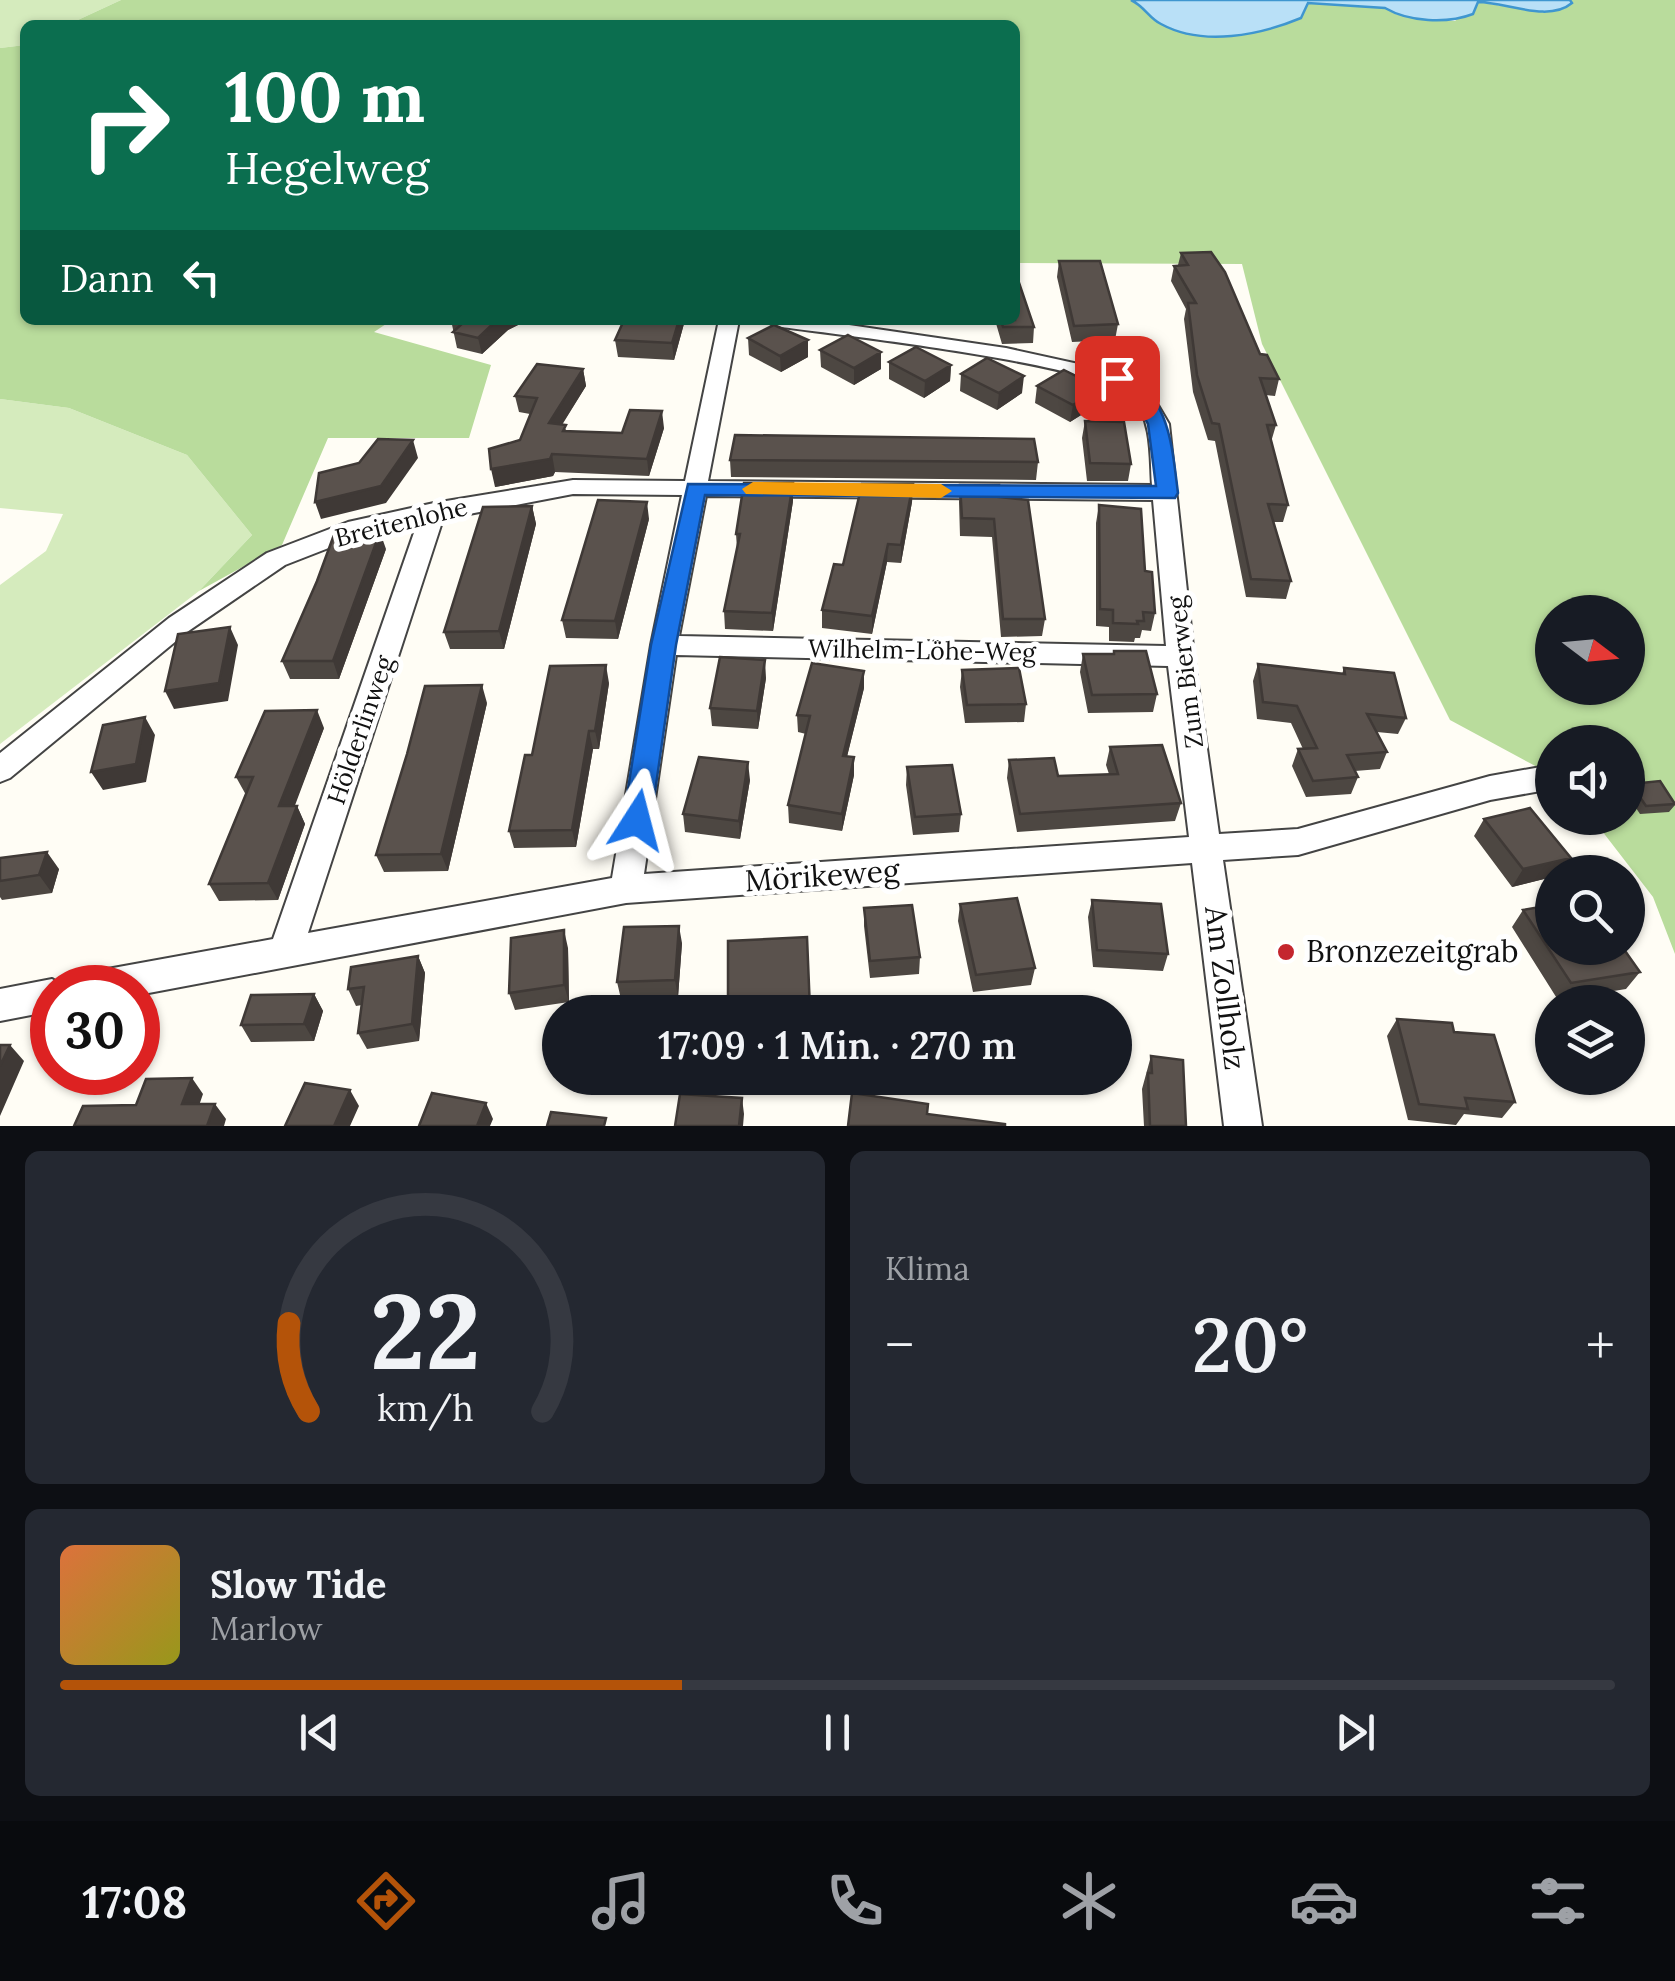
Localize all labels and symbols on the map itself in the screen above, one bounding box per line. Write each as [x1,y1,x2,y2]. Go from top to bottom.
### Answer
pin [1075,336,1160,421]
street label: Breitenlohe [331,490,471,554]
street label: Zum Bierweg [1160,593,1210,750]
north arrow [1535,595,1645,705]
street label: Wilhelm-Löhe-Weg [808,632,1037,668]
street label: Hölderlinweg [320,650,401,809]
position arrow [585,768,689,872]
street label: Mörikeweg [743,851,902,900]
street label: Am Zollholz [1197,903,1255,1072]
place label: Bronzezeitgrab [1306,932,1519,971]
marker: Bronzezeitgrab [1275,941,1297,963]
speed limit sign: 30 [30,965,160,1095]

